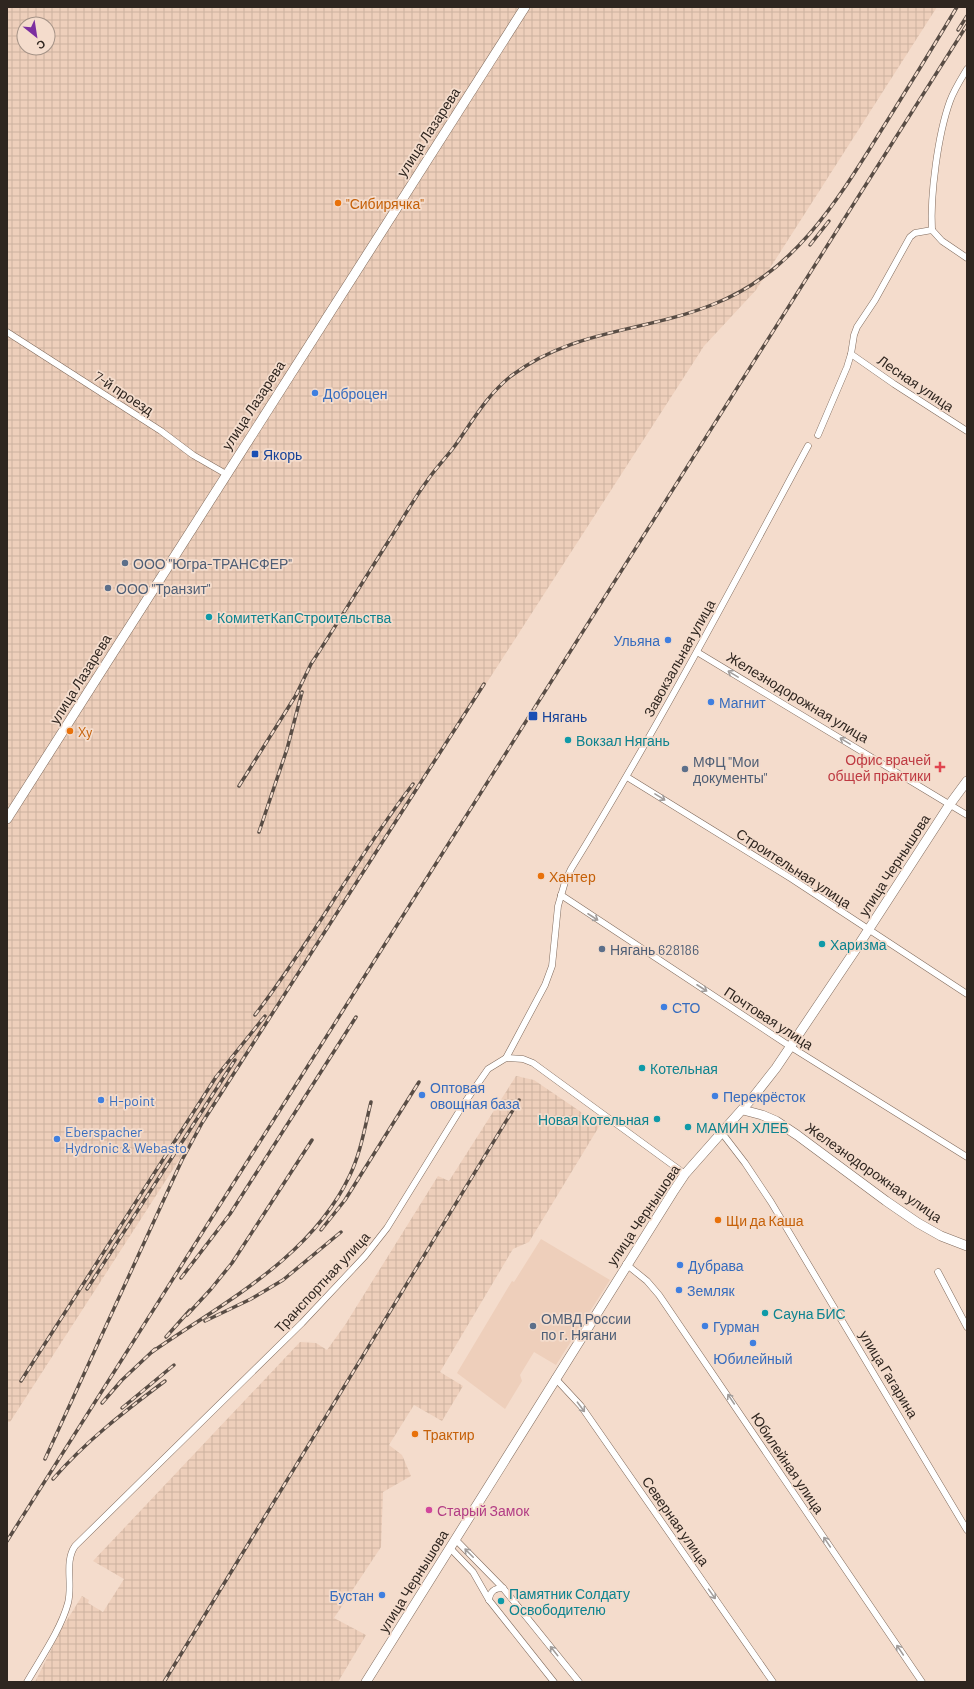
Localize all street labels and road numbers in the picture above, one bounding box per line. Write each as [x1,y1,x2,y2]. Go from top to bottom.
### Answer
street label: улица Лазарева [393,84,463,180]
street label: Лесная улица [875,351,958,415]
street label: улица Лазарева [218,357,288,453]
street label: 7-й проезд [91,367,157,419]
street label: Завокзальная улица [640,596,718,720]
street label: улица Лазарева [46,631,115,727]
street label: Железнодорожная улица [724,648,872,746]
street label: улица Чернышова [855,811,933,919]
street label: Строительная улица [733,825,855,912]
street label: Почтовая улица [721,983,817,1053]
street label: Железнодорожная улица [803,1118,946,1226]
street label: улица Чернышова [603,1161,683,1269]
street label: Транспортная улица [271,1228,373,1336]
street label: улица Гагарина [856,1327,922,1421]
street label: Юбилейная улица [748,1409,828,1517]
street label: Северная улица [639,1473,713,1569]
street label: улица Чернышова [375,1526,452,1636]

